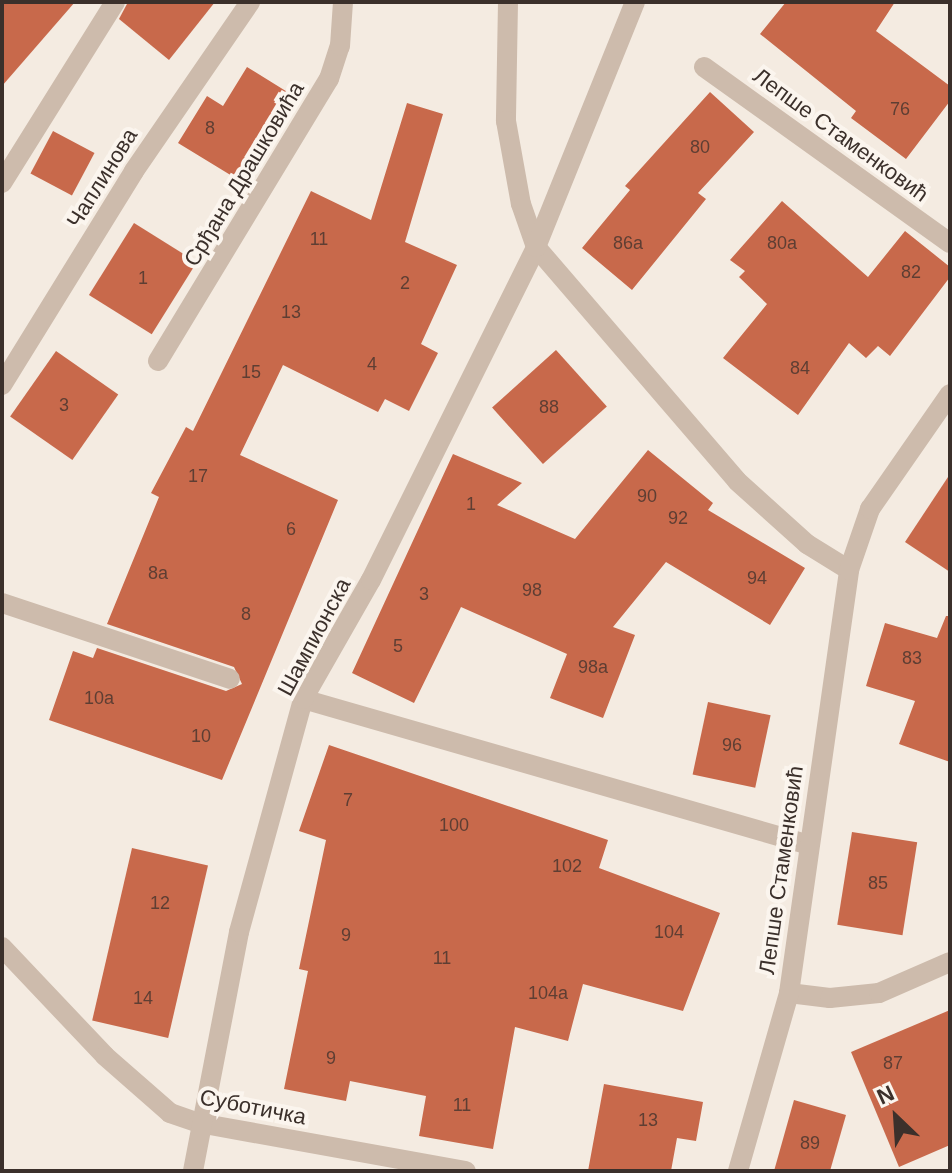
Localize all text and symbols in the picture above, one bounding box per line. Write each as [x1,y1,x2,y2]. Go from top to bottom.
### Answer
street label: Лепше Стаменковић [748,62,934,208]
street label: Срђана Драшковића [178,77,310,271]
house number: 76 [890,98,910,120]
house number: 8 [205,117,215,139]
street label: Чаплинова [61,124,143,232]
house number: 80 [690,136,710,158]
house number: 11 [310,228,328,250]
house number: 86a [613,232,643,254]
house number: 80a [767,232,797,254]
house number: 82 [901,261,921,283]
house number: 1 [138,267,148,289]
house number: 2 [400,272,410,294]
house number: 13 [281,301,301,323]
house number: 4 [367,353,377,375]
house number: 84 [790,357,810,379]
house number: 15 [241,361,261,383]
house number: 3 [59,394,69,416]
house number: 88 [539,396,559,418]
house number: 17 [188,465,208,487]
house number: 90 [637,485,657,507]
house number: 1 [466,493,476,515]
house number: 92 [668,507,688,529]
house number: 6 [286,518,296,540]
house number: 8a [148,562,168,584]
house number: 94 [747,567,767,589]
street label: Шампионска [272,574,356,700]
house number: 98 [522,579,542,601]
house number: 3 [419,583,429,605]
house number: 8 [241,603,251,625]
house number: 5 [393,635,403,657]
house number: 83 [902,647,922,669]
house number: 98a [578,656,608,678]
house number: 10a [84,687,114,709]
house number: 10 [191,725,211,747]
house number: 96 [722,734,742,756]
street label: Лепше Стаменковић [753,764,809,976]
house number: 7 [343,789,353,811]
house number: 100 [439,814,469,836]
house number: 102 [552,855,582,877]
house number: 85 [868,872,888,894]
house number: 12 [150,892,170,914]
house number: 104 [654,921,684,943]
house number: 9 [341,924,351,946]
house number: 11 [433,947,451,969]
house number: 104a [528,982,568,1004]
house number: 14 [133,987,153,1009]
house number: 9 [326,1047,336,1069]
house number: 87 [883,1052,903,1074]
north arrow [856,1077,936,1157]
text: N [873,1080,898,1109]
street label: Суботичка [198,1084,308,1130]
house number: 11 [453,1094,471,1116]
house number: 13 [638,1109,658,1131]
house number: 89 [800,1132,820,1154]

